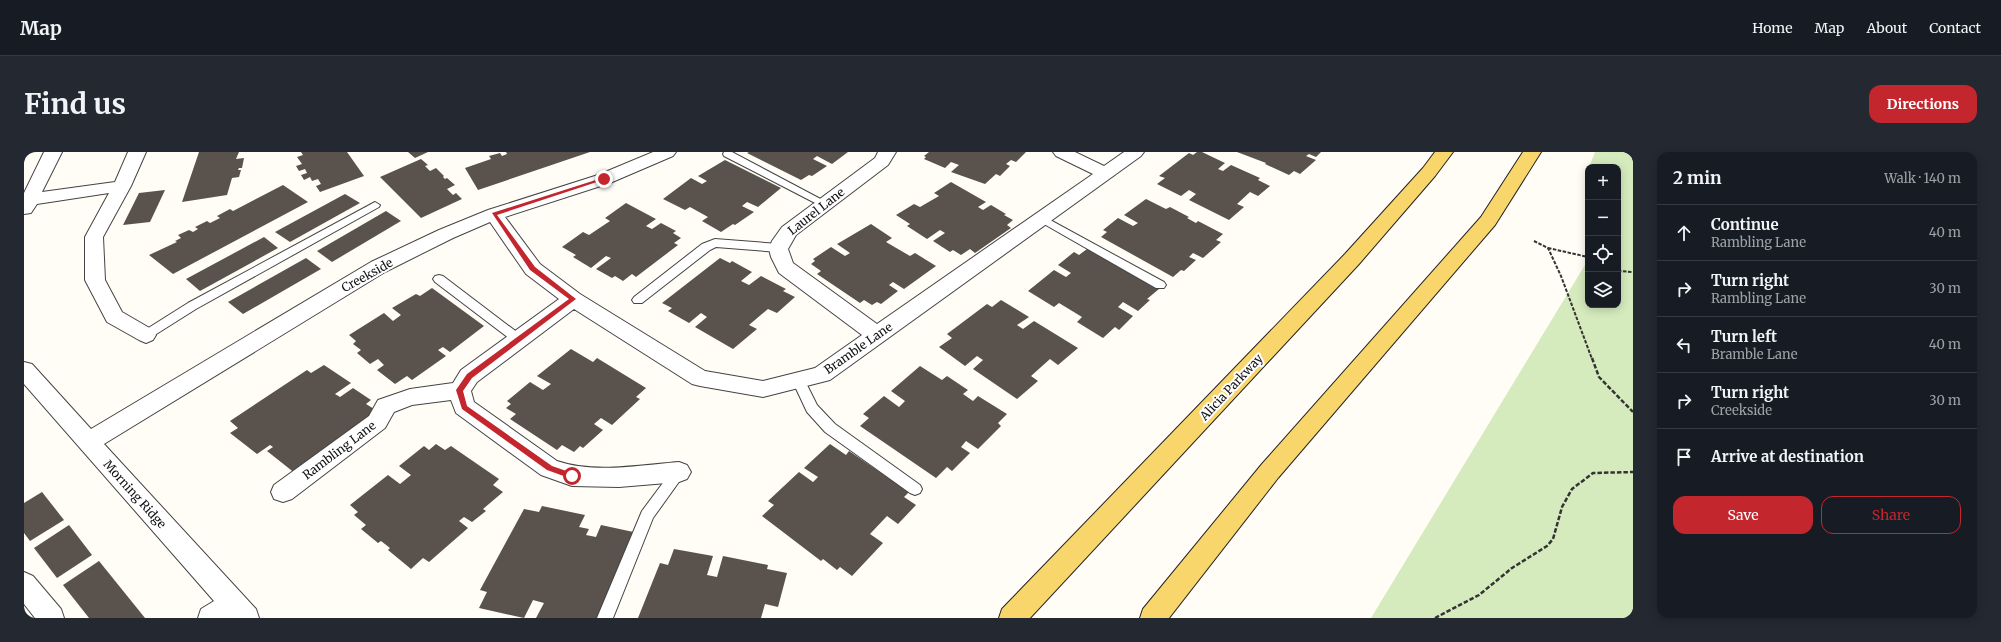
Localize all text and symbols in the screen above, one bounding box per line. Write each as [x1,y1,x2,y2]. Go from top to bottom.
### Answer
text: Map [20,16,62,40]
text: Home [1752,19,1793,37]
text: Map [1815,19,1844,37]
text: About [1866,19,1907,37]
text: Contact [1929,19,1981,37]
button: Directions [1869,85,1977,123]
text: Find us [24,86,126,122]
map controls [1585,164,1621,308]
button: + [1585,164,1621,200]
text: 2 min [1673,167,1721,189]
route end [595,170,613,188]
text: Walk · 140 m [1884,170,1961,187]
street label: Laurel Lane [785,184,847,238]
button: − [1585,200,1621,236]
text: Continue [1711,215,1779,234]
icon: ahead [1673,222,1695,244]
text: 40 m [1929,224,1961,241]
text: Rambling Lane [1711,234,1806,251]
button: locate [1585,236,1621,272]
street label: Creekside [339,255,395,295]
text: Turn right [1711,271,1789,290]
button: layers [1585,272,1621,308]
icon: right [1673,278,1695,300]
text: 30 m [1929,280,1961,297]
text: Rambling Lane [1711,290,1806,307]
street label: Bramble Lane [821,319,895,377]
text: Turn left [1711,327,1777,346]
icon: left [1673,334,1695,356]
text: 40 m [1929,336,1961,353]
text: Bramble Lane [1711,346,1797,363]
street label: Alicia Parkway [1196,351,1266,424]
text: Turn right [1711,383,1789,402]
icon: right [1673,390,1695,412]
text: 30 m [1929,392,1961,409]
text: Creekside [1711,402,1772,419]
street label: Rambling Lane [299,418,379,482]
icon: arrive [1673,446,1695,468]
text: Arrive at destination [1711,447,1864,466]
street label: Morning Ridge [100,457,170,531]
route start [563,467,581,485]
button: Save [1673,496,1813,534]
button: Share [1821,496,1961,534]

